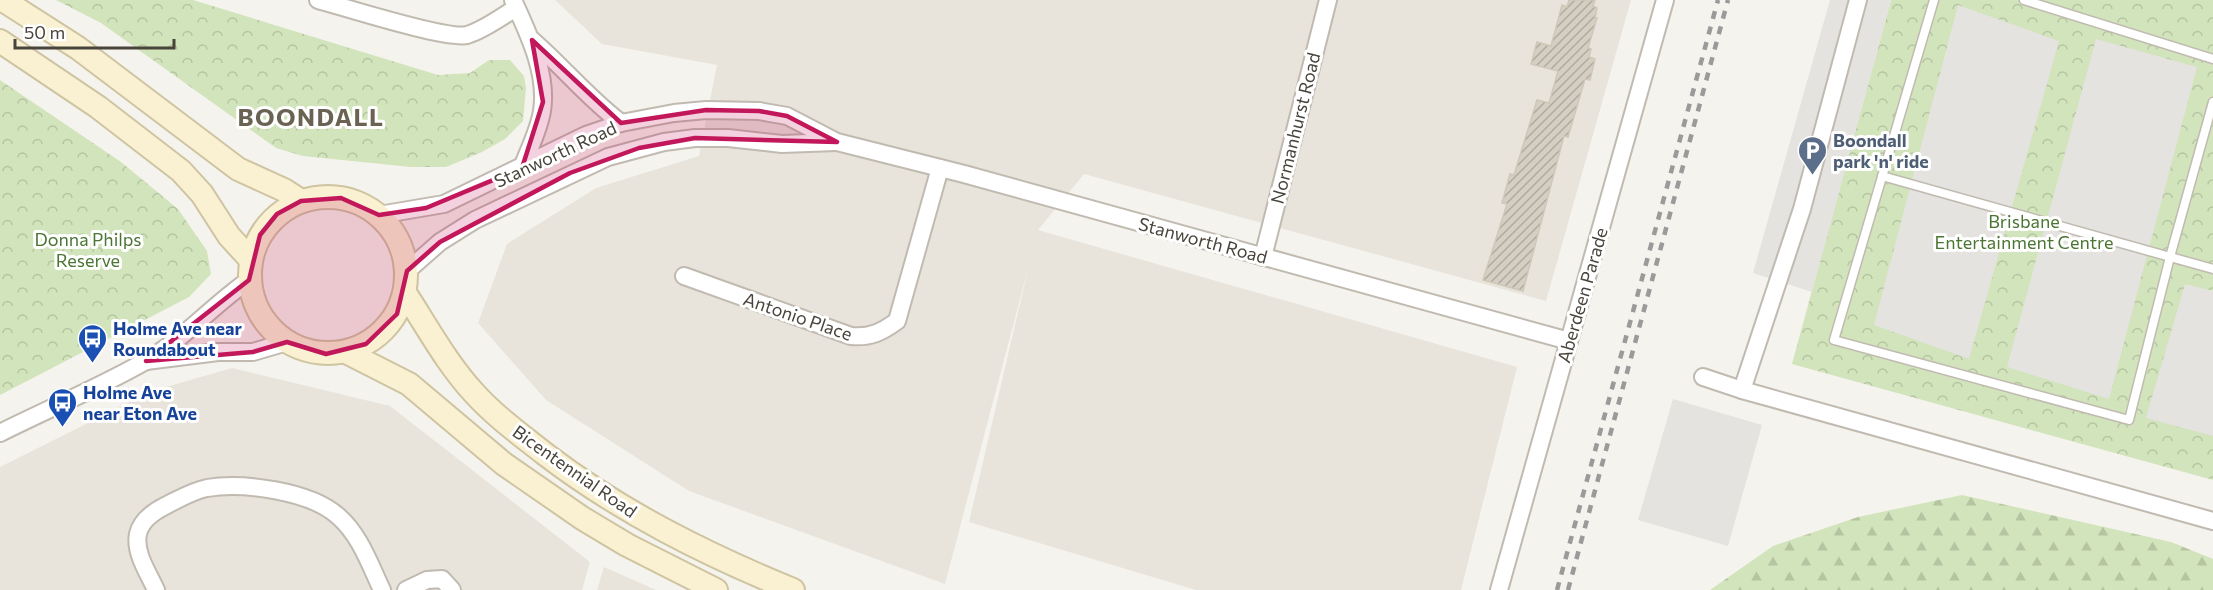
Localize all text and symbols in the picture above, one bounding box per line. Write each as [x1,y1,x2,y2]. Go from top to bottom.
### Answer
scale bar [15,12,174,50]
text: 50 m [24,21,65,43]
street label: Normanhurst Road [1266,50,1324,206]
district label: BOONDALL [238,102,384,131]
street label: Stanworth Road [490,116,620,192]
place label: Boondall park 'n' ride [1833,129,1929,172]
parking icon: Boondall park 'n' ride [1796,134,1828,176]
park label: Brisbane Entertainment Centre [1935,210,2113,253]
street label: Stanworth Road [1136,212,1270,268]
street label: Aberdeen Parade [1552,225,1612,365]
park label: Donna Philps Reserve [35,228,141,271]
street label: Antonio Place [741,287,855,345]
place label: Holme Ave near Roundabout [113,317,243,360]
bus stop icon: Holme Ave near Roundabout [76,322,108,364]
place label: Holme Ave near Eton Ave [83,381,197,424]
bus stop icon: Holme Ave near Eton Ave [46,386,78,428]
street label: Bicentennial Road [509,420,641,522]

